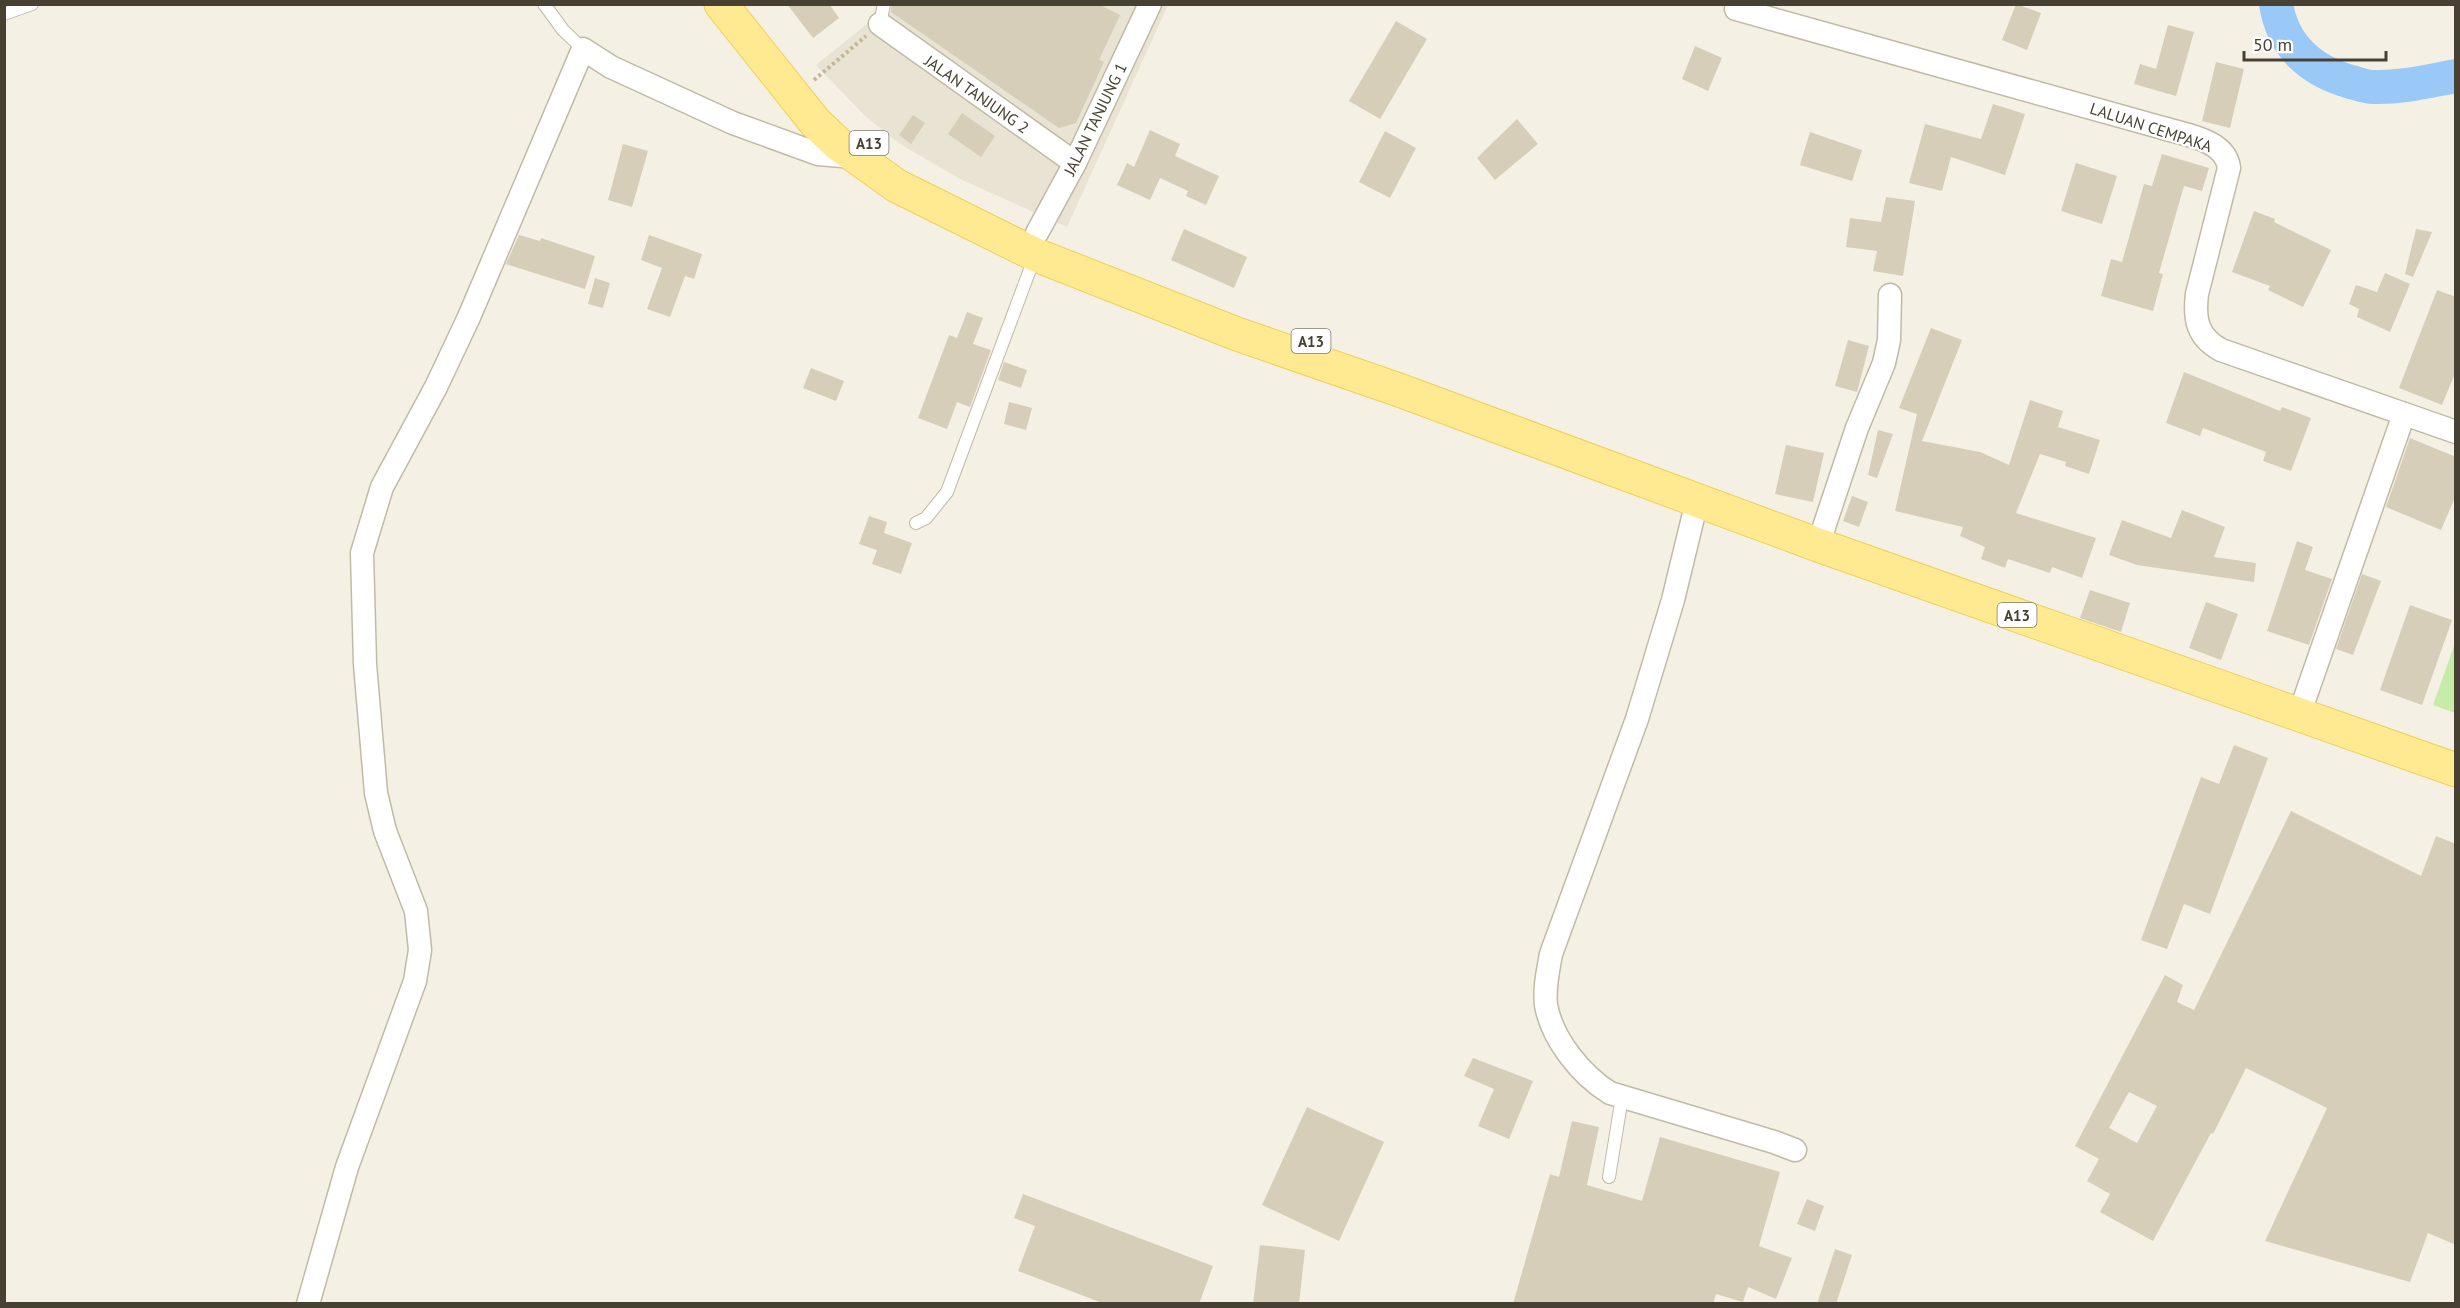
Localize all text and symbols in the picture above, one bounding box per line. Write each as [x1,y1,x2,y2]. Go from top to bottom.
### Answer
scale bar [2244,24,2386,62]
text: 50 m [2253,33,2292,56]
street label: JALAN TANJUNG 2 [920,50,1033,137]
street label: JALAN TANJUNG 1 [1059,59,1131,180]
street label: LALUAN CEMPAKA [2087,98,2215,156]
road number: A13 [850,131,888,155]
road number: A13 [1292,329,1330,353]
road number: A13 [1998,603,2036,627]

